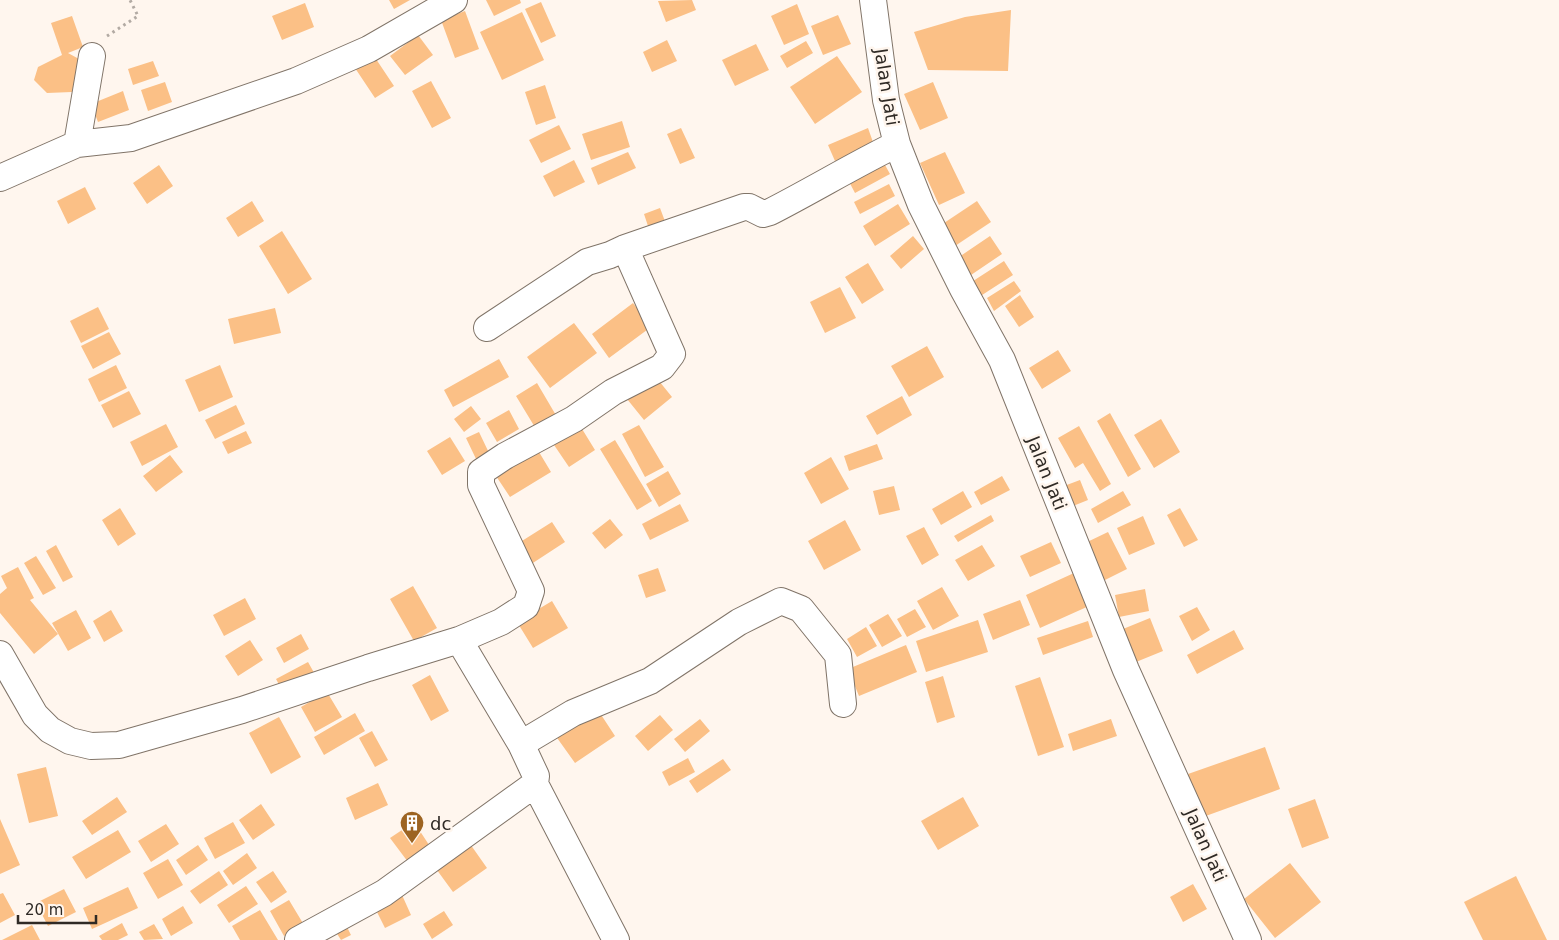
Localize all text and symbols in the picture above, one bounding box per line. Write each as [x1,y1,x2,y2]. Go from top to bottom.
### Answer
street label: Jalan Jati [870,46,903,127]
street label: Jalan Jati [1022,432,1071,513]
street label: Jalan Jati [1180,804,1231,885]
building icon: dc [399,810,425,844]
place label: dc [430,813,451,834]
scale bar [18,892,95,924]
text: 20 m [25,901,63,919]

